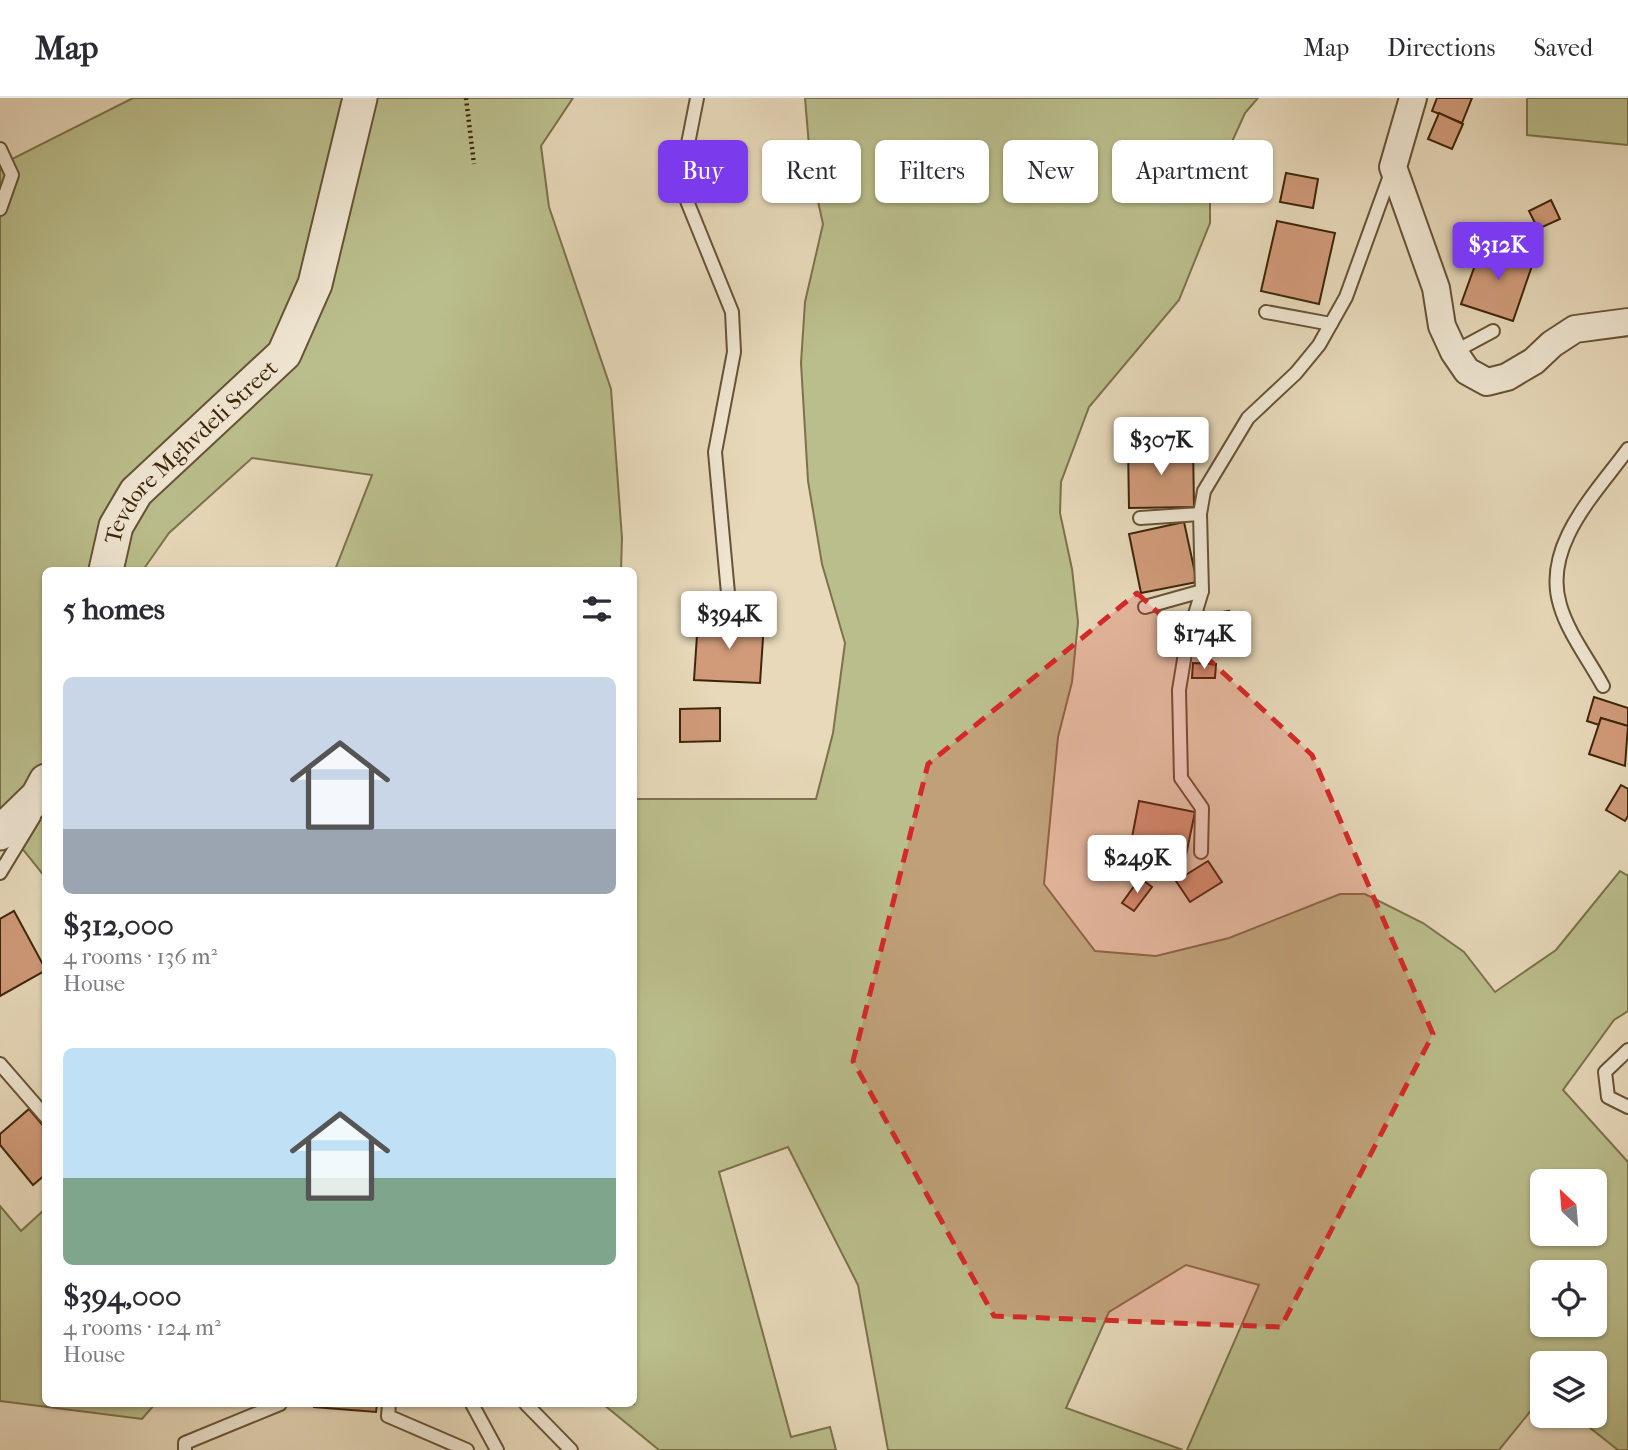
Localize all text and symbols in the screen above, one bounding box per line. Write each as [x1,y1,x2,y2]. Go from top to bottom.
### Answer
text: Map [35,29,98,68]
text: Map [1303,34,1349,62]
text: Directions [1387,34,1495,62]
text: Saved [1533,34,1593,62]
chip: Buy [658,140,748,203]
chip: Rent [762,140,861,203]
chip: Filters [875,140,989,203]
chip: New [1003,140,1098,203]
chip: Apartment [1112,140,1273,203]
pin: $312K [1449,222,1547,282]
text: $312K [1469,231,1527,258]
street label: Tevdore Mghvdeli Street [99,354,283,546]
pin: $307K [1112,418,1210,477]
text: $307K [1130,426,1192,453]
icon: filters [578,590,616,628]
text: 5 homes [63,592,165,627]
pin: $394K [680,592,778,651]
text: $394K [697,600,761,627]
pin: $174K [1155,612,1253,671]
text: $174K [1173,620,1235,647]
icon: home [277,722,403,848]
pin: $249K [1088,836,1186,895]
text: $249K [1104,844,1170,871]
text: $312,000 [63,908,174,943]
text: 4 rooms · 136 m² [63,943,217,970]
text: House [63,970,125,997]
icon: home [277,1093,403,1219]
north arrow [1530,1169,1606,1246]
map controls [1530,1169,1607,1428]
button: locate [1530,1260,1607,1337]
text: $394,000 [63,1279,182,1314]
text: 4 rooms · 124 m² [63,1314,221,1341]
text: House [63,1341,125,1368]
button: layers [1530,1351,1607,1428]

